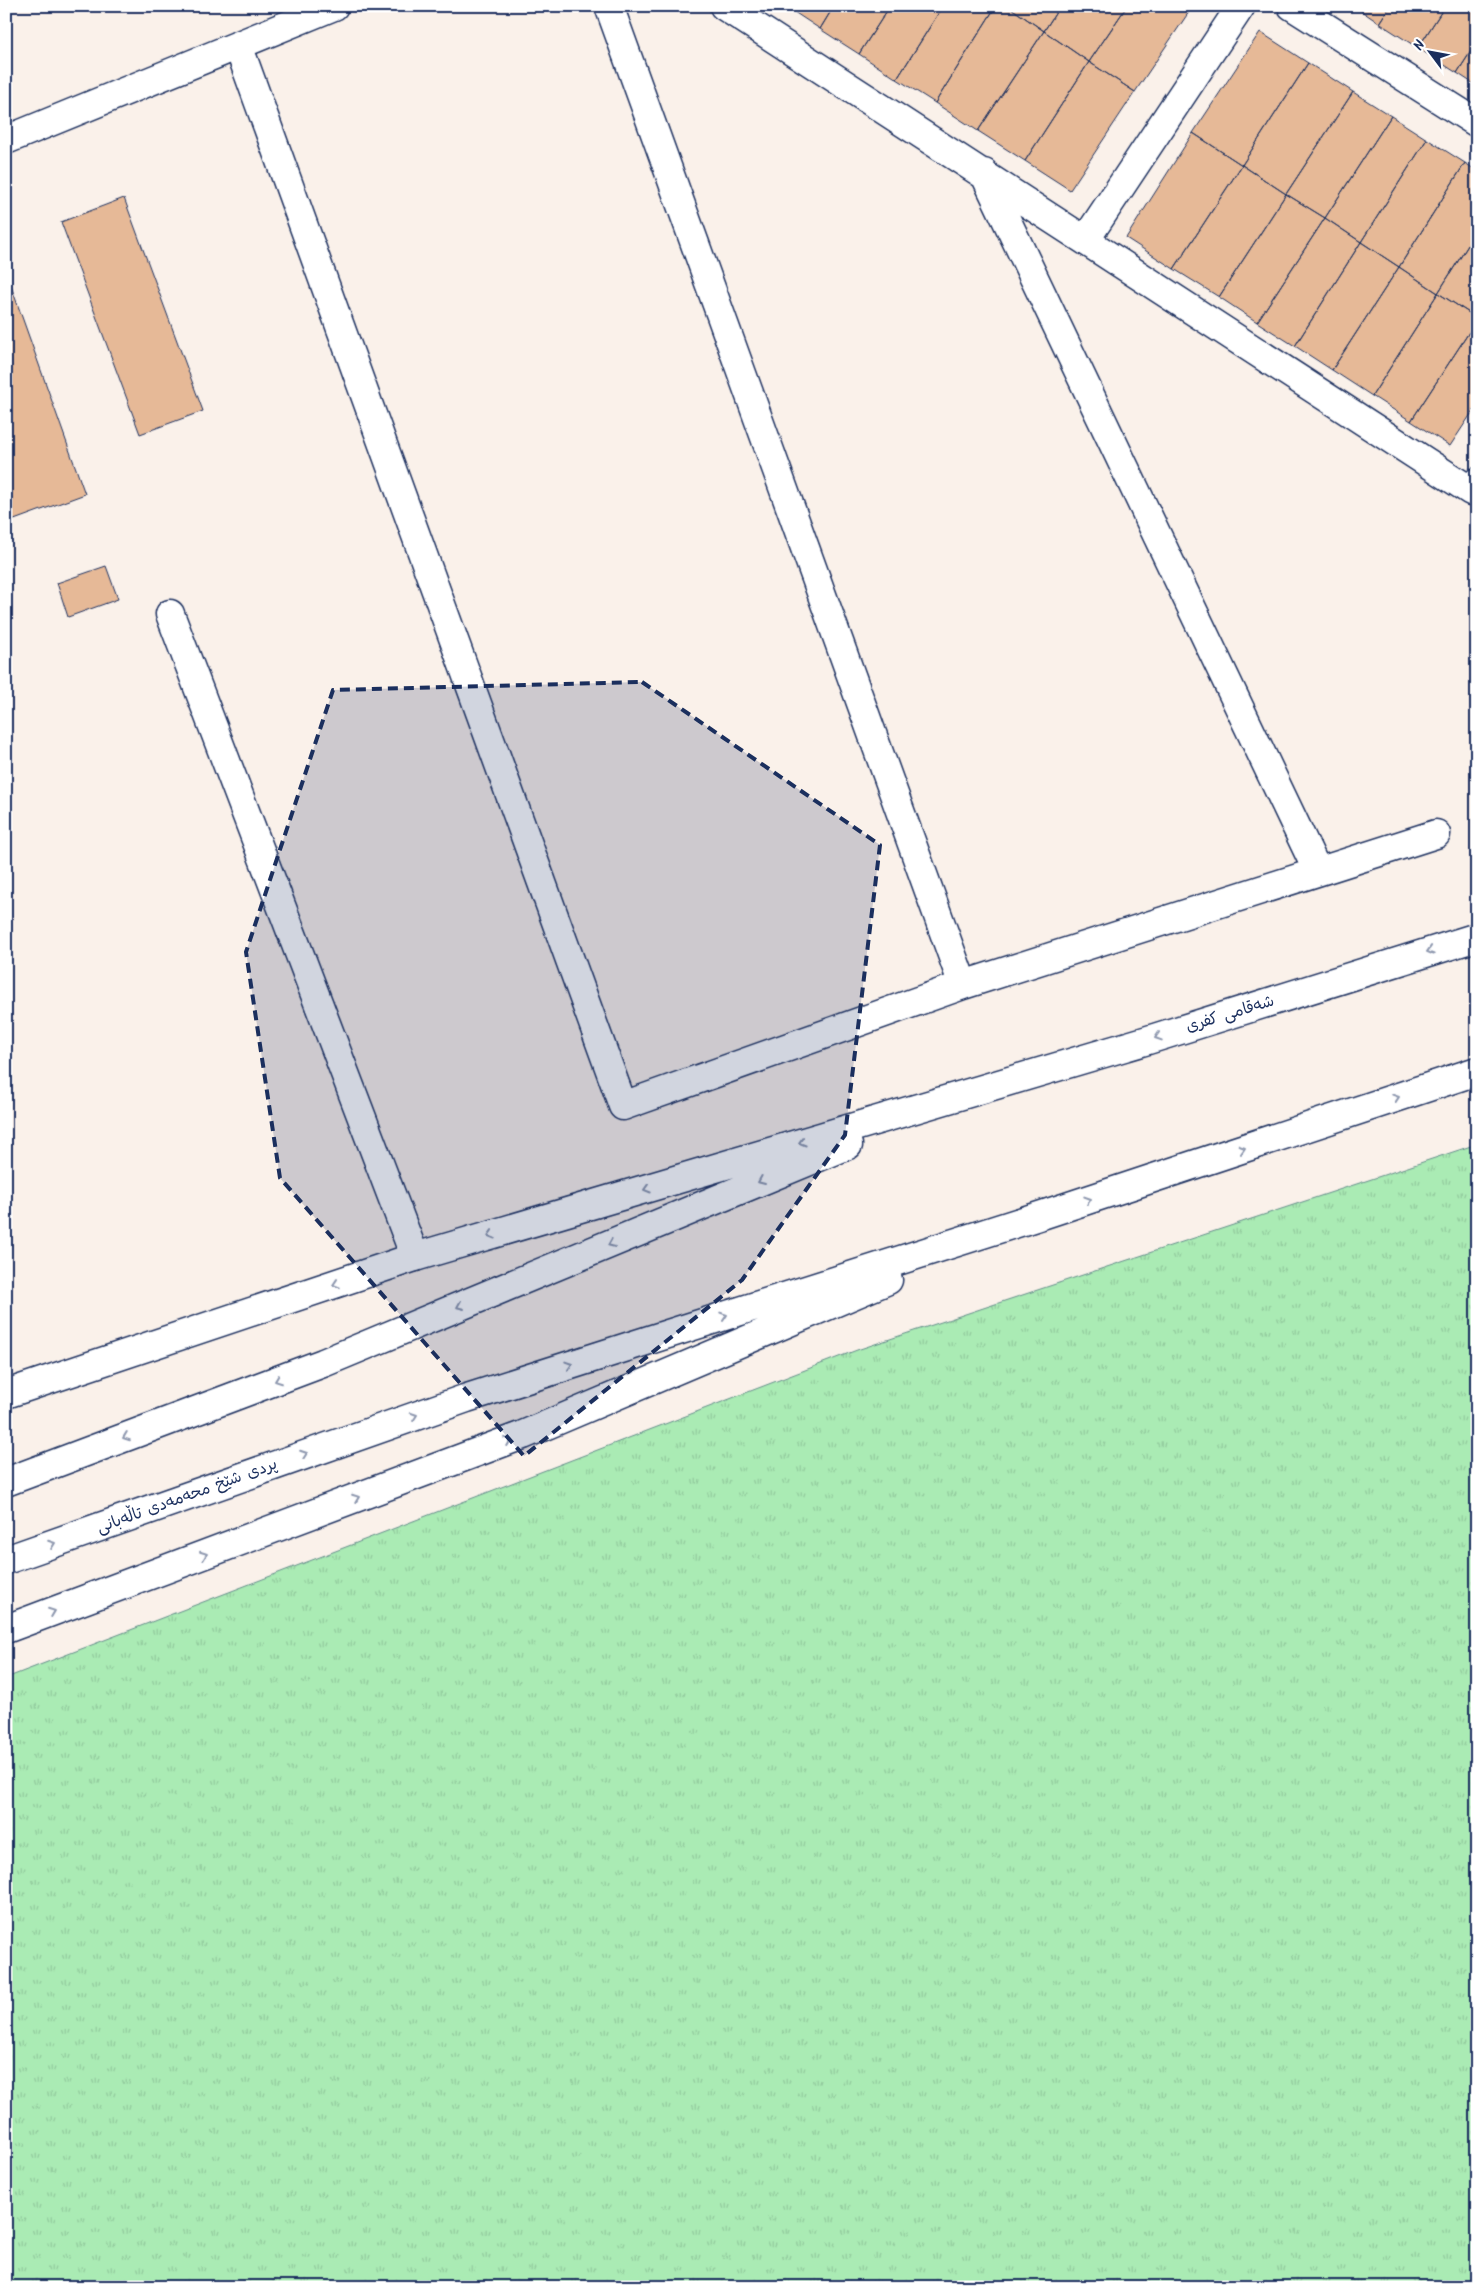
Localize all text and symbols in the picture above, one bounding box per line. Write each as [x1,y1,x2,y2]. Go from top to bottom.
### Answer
north arrow [1406,28,1456,78]
text: N [1408,36,1432,55]
one-way arrow [1427,946,1435,956]
street label: شەقامی کفری [1183,989,1277,1039]
one-way arrow [1155,1031,1163,1041]
one-way arrow [1392,1093,1400,1103]
one-way arrow [799,1137,807,1147]
one-way arrow [1237,1145,1246,1155]
one-way arrow [757,1175,765,1185]
one-way arrow [643,1183,651,1193]
one-way arrow [1083,1196,1092,1206]
one-way arrow [487,1229,495,1239]
one-way arrow [607,1238,615,1248]
one-way arrow [332,1278,341,1288]
one-way arrow [457,1300,465,1310]
one-way arrow [719,1312,728,1322]
one-way arrow [564,1361,573,1371]
one-way arrow [274,1374,282,1384]
one-way arrow [410,1411,418,1421]
one-way arrow [122,1431,130,1441]
one-way arrow [504,1437,512,1447]
one-way arrow [299,1450,308,1460]
street label: پردی شێخ محەمەدی تاڵەبانی [93,1452,281,1540]
one-way arrow [351,1494,360,1504]
one-way arrow [47,1540,56,1550]
one-way arrow [199,1551,208,1561]
one-way arrow [47,1608,56,1618]

